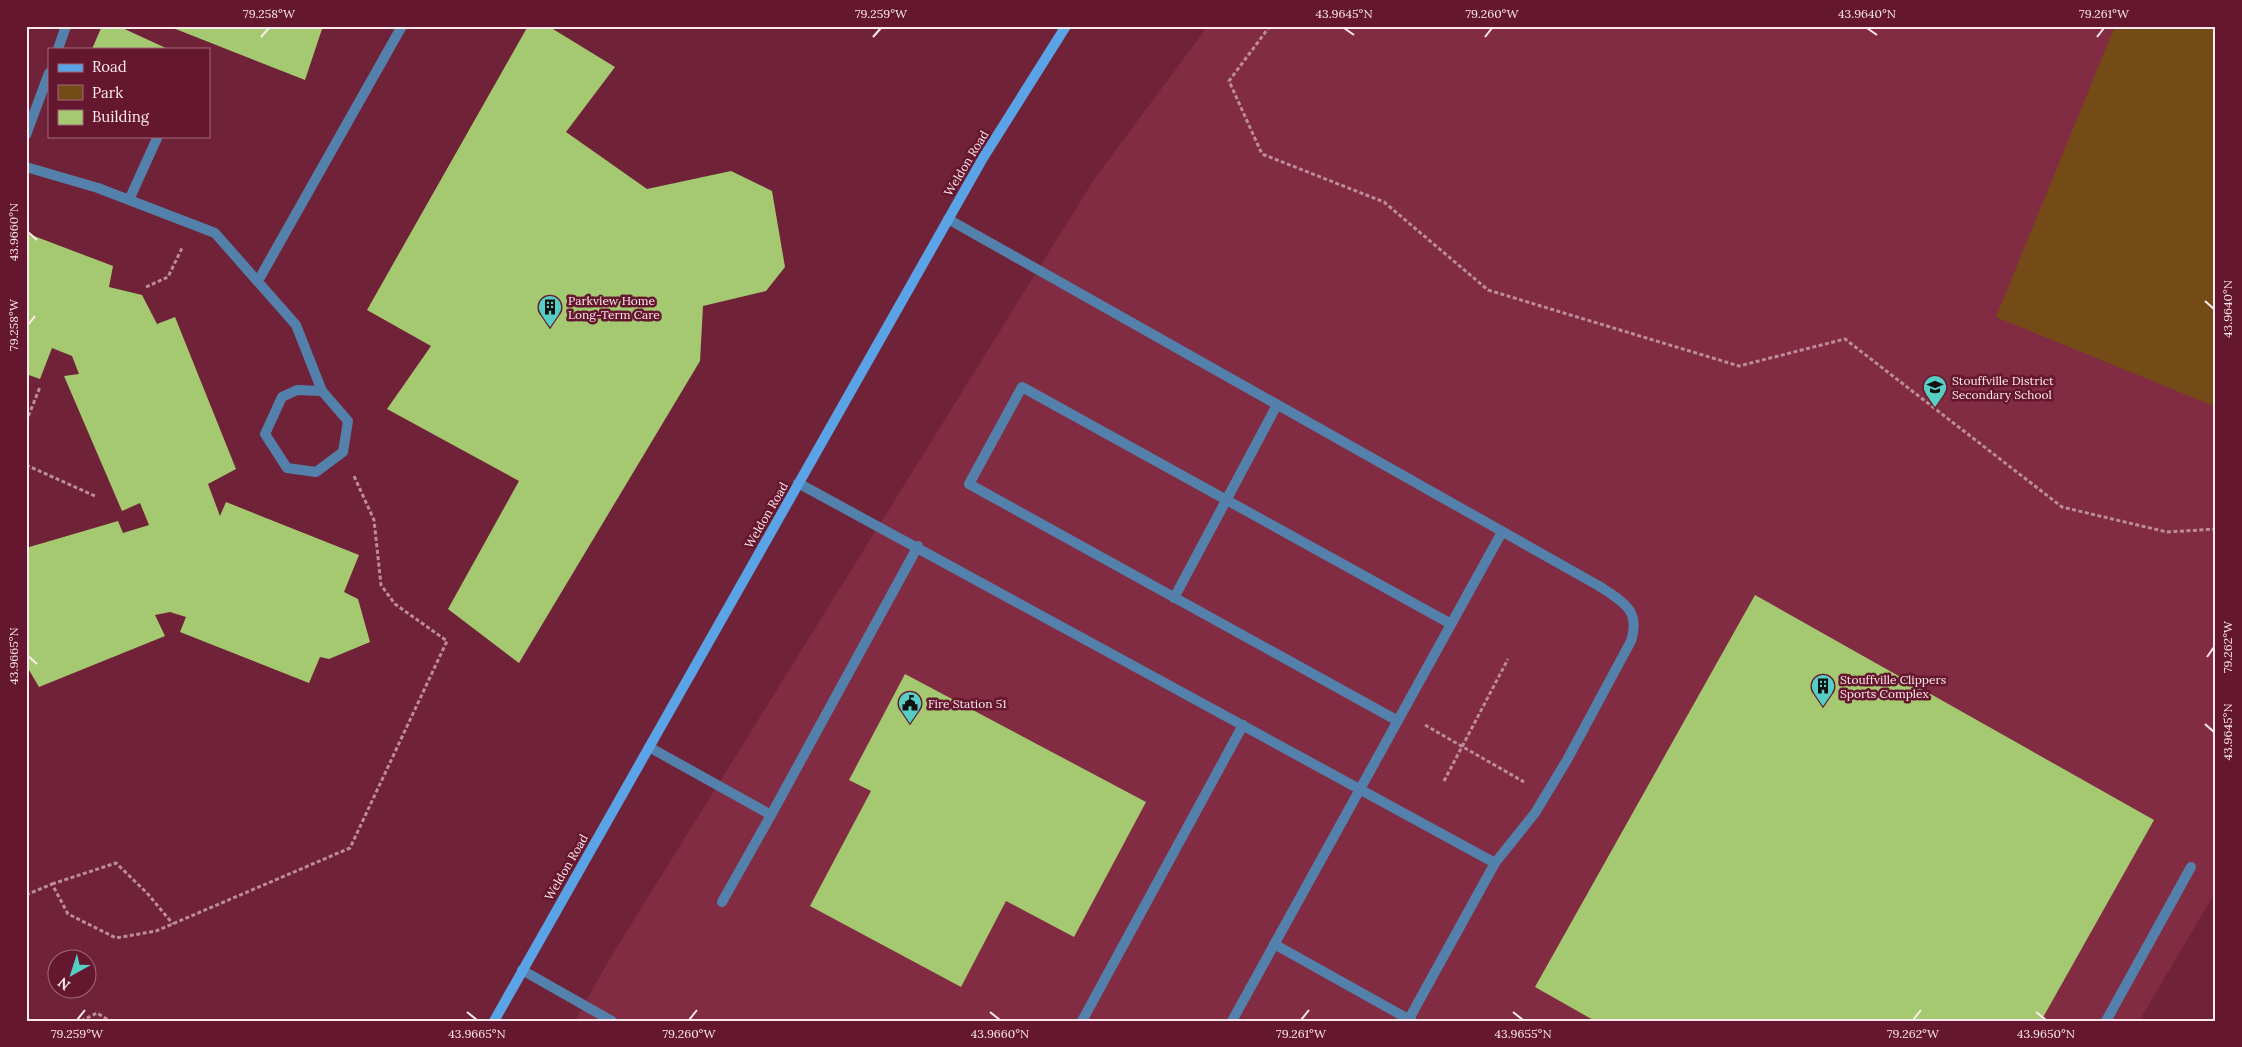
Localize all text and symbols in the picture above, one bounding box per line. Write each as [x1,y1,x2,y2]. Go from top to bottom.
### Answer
text: 79.258°W [243,6,296,21]
text: 79.259°W [855,6,908,21]
text: 43.9645°N [1315,6,1373,21]
text: 79.260°W [1466,6,1519,21]
text: 43.9640°N [1838,6,1896,21]
text: 79.261°W [2079,6,2130,21]
legend [48,48,210,138]
text: Road [92,57,127,76]
text: Park [92,83,123,102]
text: Building [92,107,150,126]
street label: Weldon Road [941,128,991,198]
text: 43.9660°N [6,203,21,261]
text: 43.9640°N [2220,280,2235,338]
place label: Parkview Home Long-Term Care [568,293,660,322]
building icon: Parkview Home Long-Term Care [537,294,563,328]
text: 79.258°W [6,298,21,351]
place label: Stouffville District Secondary School [1952,373,2054,402]
school or university icon: Stouffville District Secondary School [1922,374,1948,408]
street label: Weldon Road [741,479,791,551]
text: 79.262°W [2220,620,2235,673]
text: 43.9665°N [6,627,21,685]
place label: Stouffville Clippers Sports Complex [1840,672,1947,701]
building icon: Stouffville Clippers Sports Complex [1810,673,1836,707]
public building icon: Fire Station 51 [897,690,923,724]
place label: Fire Station 51 [928,696,1007,711]
text: 43.9645°N [2220,703,2235,761]
street label: Weldon Road [541,831,591,903]
north arrow [48,950,98,1000]
text: N [54,974,74,995]
text: 79.259°W [51,1026,104,1041]
text: 43.9665°N [448,1026,506,1041]
text: 79.260°W [663,1026,716,1041]
text: 43.9660°N [971,1026,1029,1041]
text: 79.261°W [1276,1026,1327,1041]
text: 43.9655°N [1494,1026,1552,1041]
text: 79.262°W [1887,1026,1940,1041]
text: 43.9650°N [2017,1026,2075,1041]

